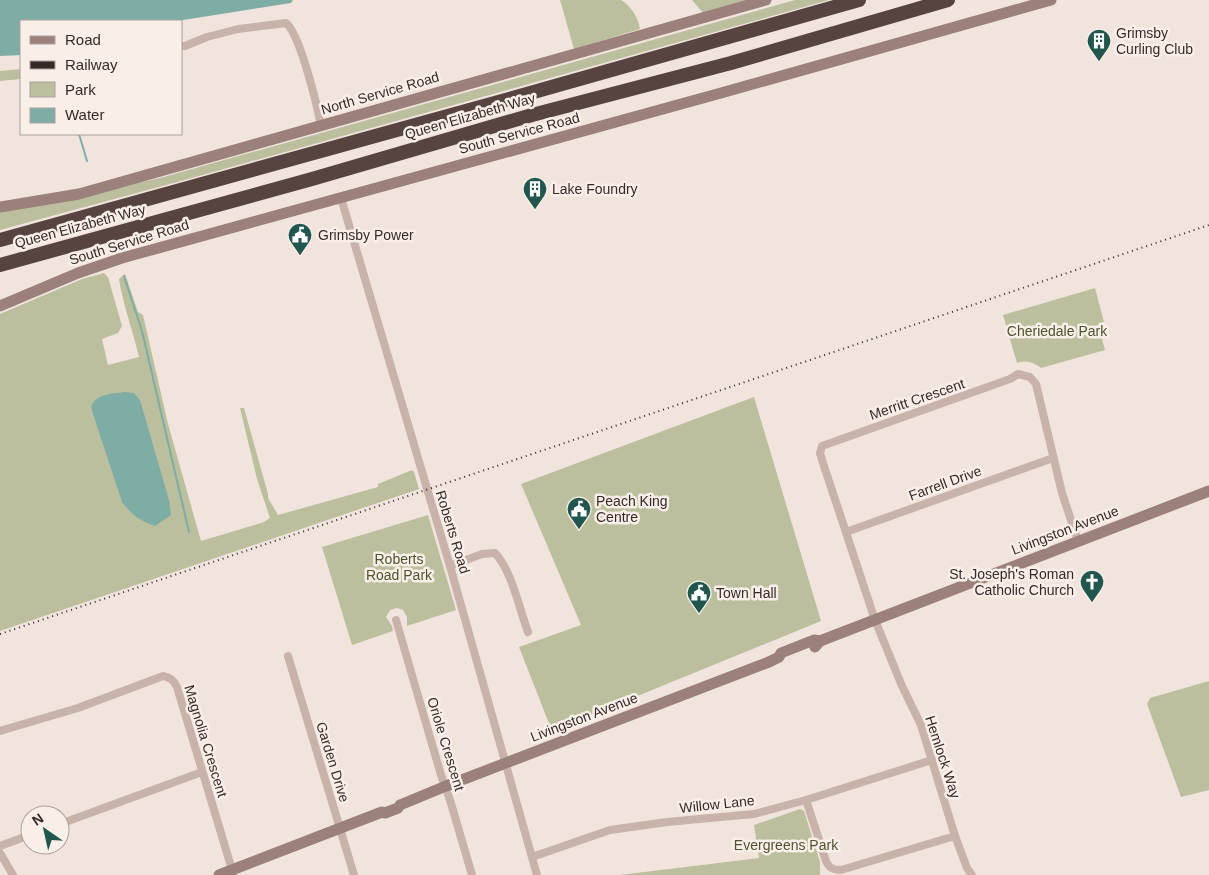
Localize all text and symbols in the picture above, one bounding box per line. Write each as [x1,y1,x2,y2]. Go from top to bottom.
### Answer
legend [20,20,182,135]
place label: Grimsby Curling Club [1116,25,1193,57]
building icon: Grimsby Curling Club [1086,28,1112,62]
text: Road [65,31,101,48]
text: Railway [65,56,118,73]
street label: North Service Road [319,68,441,118]
text: Park [65,81,96,98]
street label: Queen Elizabeth Way [403,90,537,142]
text: Water [65,106,104,123]
street label: South Service Road [457,109,581,157]
building icon: Lake Foundry [522,176,548,210]
place label: Lake Foundry [552,181,638,197]
street label: Queen Elizabeth Way [13,201,147,251]
street label: South Service Road [67,216,191,268]
public building icon: Grimsby Power [287,222,313,256]
place label: Grimsby Power [318,227,414,243]
park label: Cheriedale Park [1007,323,1108,339]
street label: Merritt Crescent [867,375,967,423]
street label: Farrell Drive [906,462,984,504]
street label: Roberts Road [433,488,473,576]
place label: Peach King Centre [596,493,668,525]
public building icon: Peach King Centre [566,496,592,530]
street label: Livingston Avenue [1009,502,1121,558]
park label: Roberts Road Park [366,551,433,583]
place label: St. Joseph's Roman Catholic Church [949,566,1074,598]
church icon: St. Joseph's Roman Catholic Church [1079,569,1105,603]
public building icon: Town Hall [686,580,712,614]
place label: Town Hall [716,585,777,601]
street label: Magnolia Crescent [181,683,231,799]
street label: Livingston Avenue [528,689,640,745]
street label: Oriole Crescent [424,695,468,793]
street label: Hemlock Way [922,714,964,800]
street label: Garden Drive [313,720,353,804]
street label: Willow Lane [679,792,756,816]
north arrow [20,805,70,855]
text: N [29,810,46,829]
park label: Evergreens Park [734,837,839,853]

